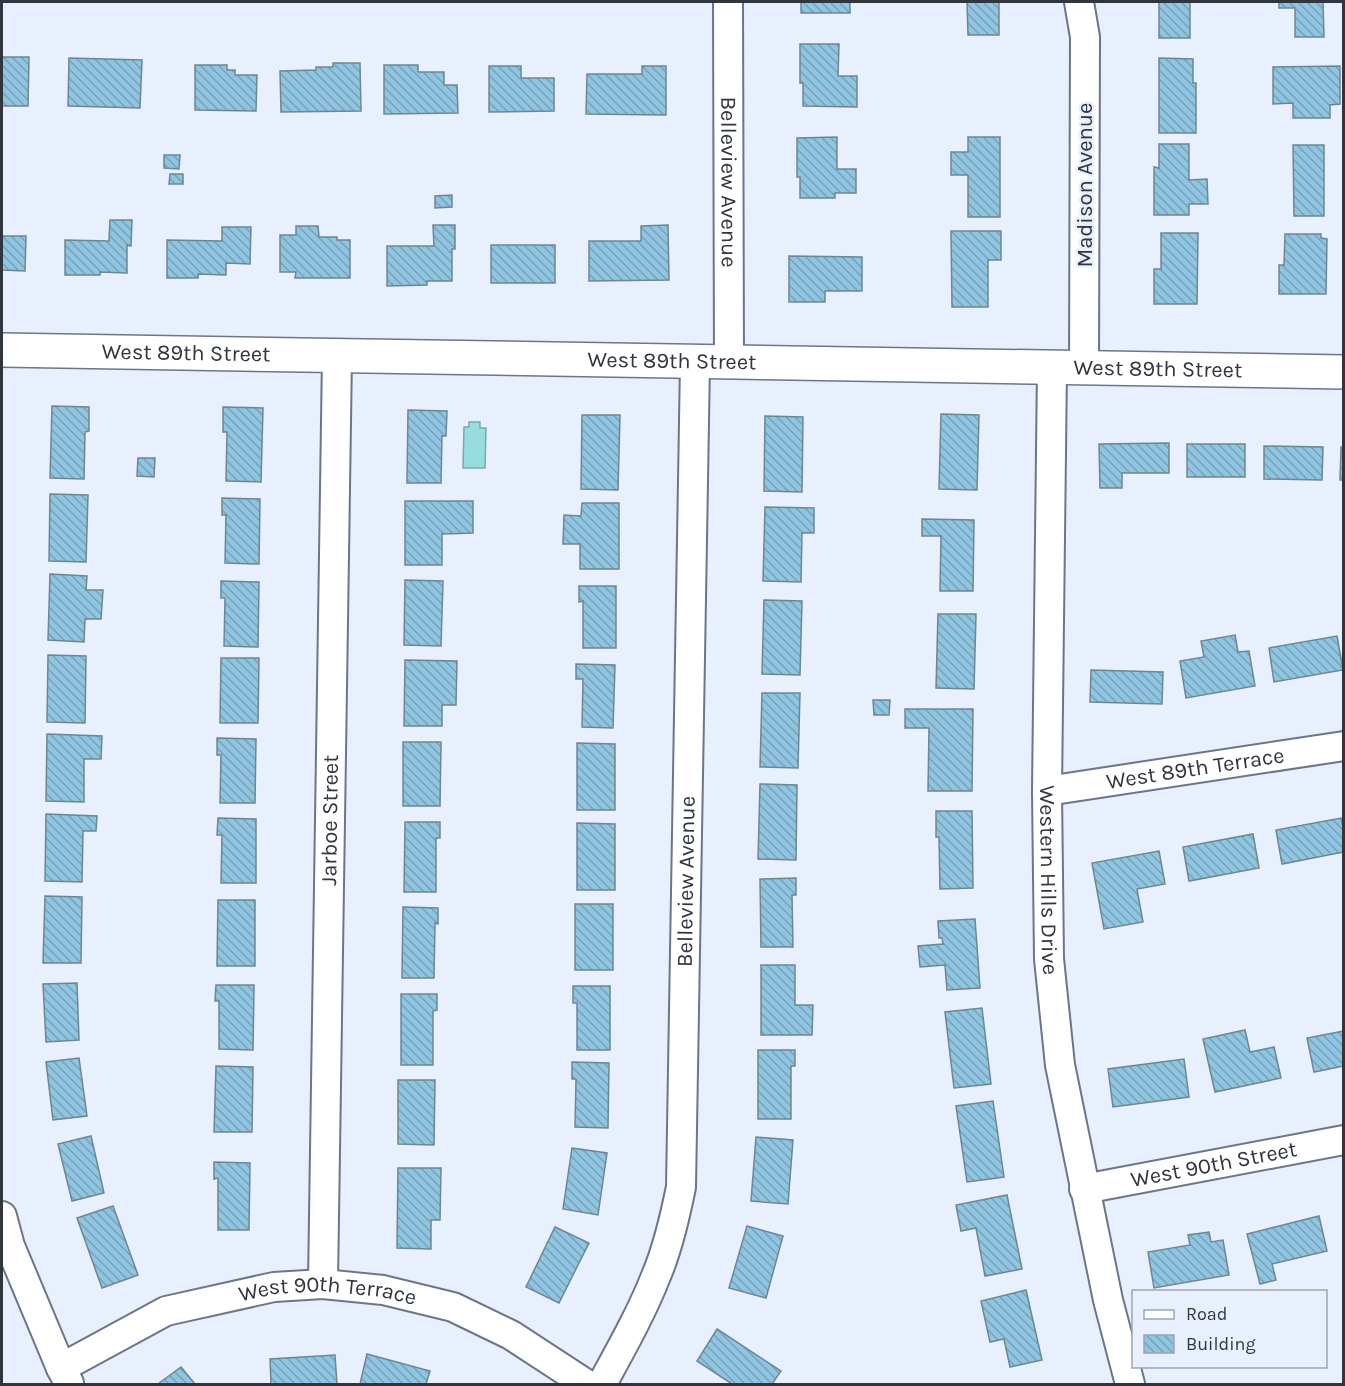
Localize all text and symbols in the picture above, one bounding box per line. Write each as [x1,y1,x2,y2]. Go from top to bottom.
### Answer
street label: Belleview Avenue [715,96,742,268]
street label: Madison Avenue [1072,103,1098,267]
street label: West 89th Street [101,339,271,367]
street label: West 89th Street [587,347,757,375]
street label: West 89th Street [1073,355,1242,383]
street label: West 89th Terrace [1104,742,1286,795]
street label: Jarboe Street [316,754,344,886]
street label: Western Hills Drive [1034,785,1064,976]
street label: Belleview Avenue [672,796,701,967]
street label: West 90th Street [1129,1136,1299,1193]
street label: West 90th Terrace [236,1271,419,1311]
legend [1132,1290,1327,1368]
text: Road [1186,1303,1227,1325]
text: Building [1186,1333,1256,1355]

